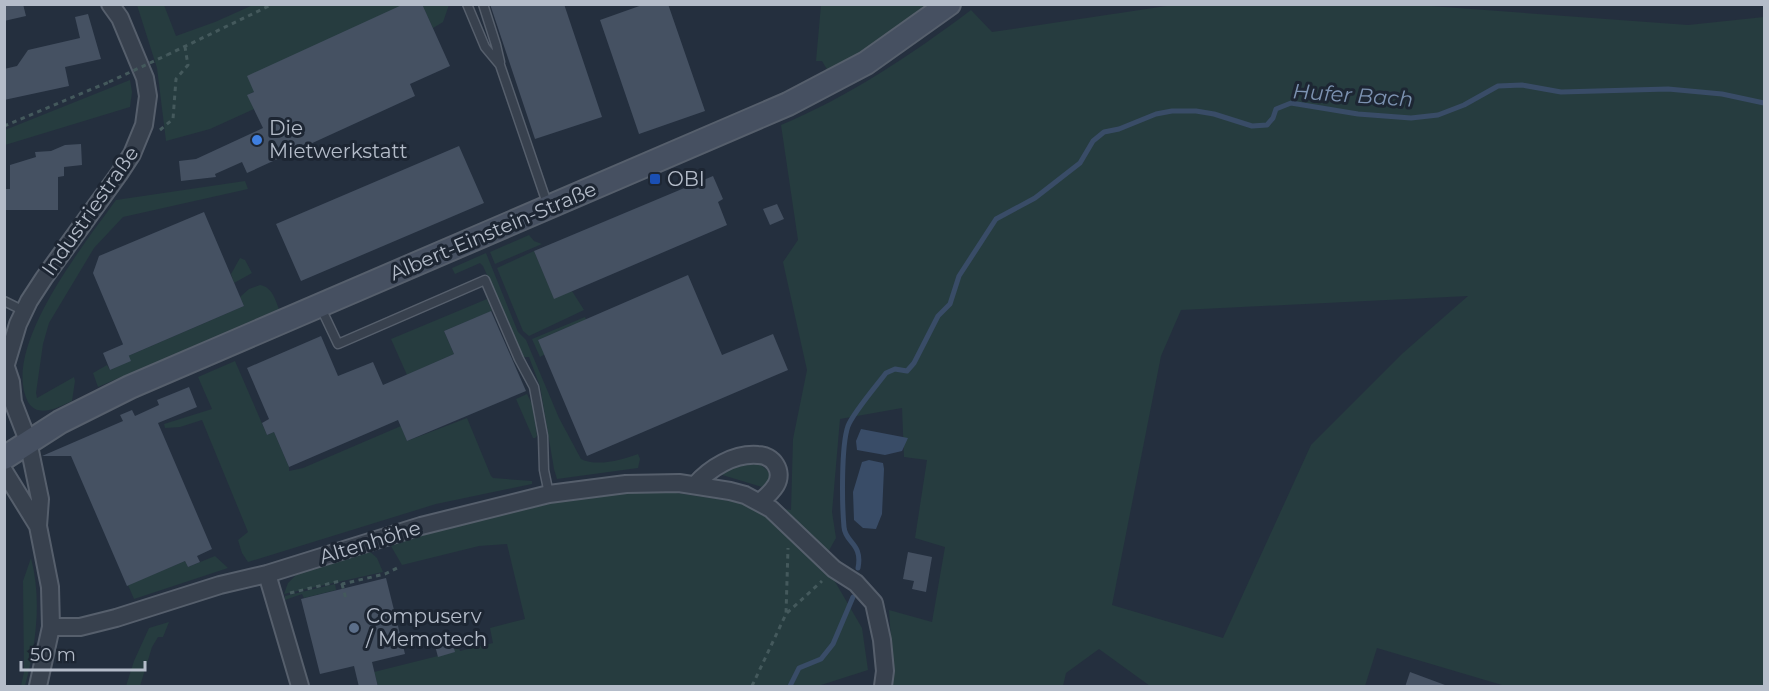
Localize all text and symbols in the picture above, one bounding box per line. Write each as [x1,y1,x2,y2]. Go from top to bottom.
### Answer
water label: Hufer Bach [1292,78,1414,112]
place label: Die Mietwerkstatt [269,116,408,163]
marker: Die Mietwerkstatt [250,133,264,147]
street label: Industriestraße [37,142,143,280]
place label: OBI [667,167,705,191]
marker: OBI [648,172,662,186]
street label: Albert-Einstein-Straße [386,177,600,285]
street label: Altenhöhe [316,515,424,569]
place label: Compuserv / Memotech [365,604,487,651]
marker: Compuserv / Memotech [347,621,361,635]
scale bar [21,634,146,672]
text: 50 m [30,644,76,666]

